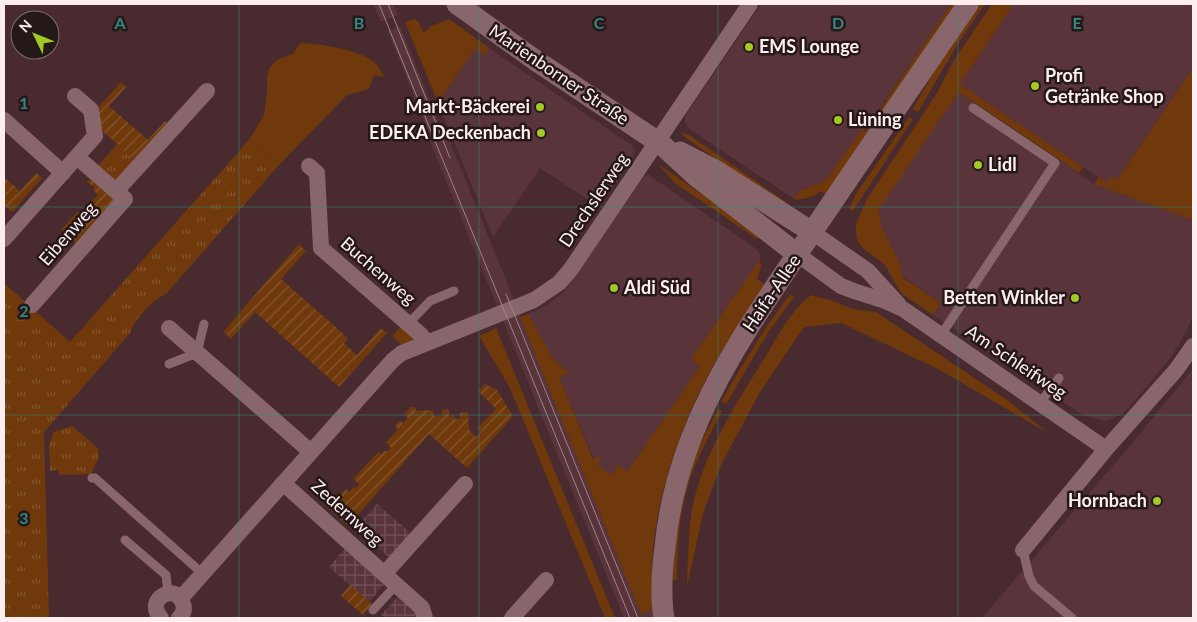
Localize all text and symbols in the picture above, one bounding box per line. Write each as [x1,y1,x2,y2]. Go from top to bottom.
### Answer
north arrow [10,10,60,60]
text: A [113,13,126,32]
text: B [354,13,364,32]
text: C [594,13,605,32]
text: D [832,13,844,32]
text: E [1072,13,1082,32]
text: N [15,16,35,36]
street label: Marienborner Straße [485,19,634,129]
place label: EMS Lounge [759,35,859,57]
marker: EMS Lounge [743,41,755,53]
place label: Profi Getränke Shop [1045,64,1164,107]
marker: Profi Getränke Shop [1029,80,1041,92]
text: 1 [19,93,29,112]
place label: Markt-Bäckerei [405,95,530,117]
marker: Markt-Bäckerei [534,101,546,113]
place label: Lüning [848,108,902,130]
marker: Lüning [832,114,844,126]
place label: EDEKA Deckenbach [369,121,531,143]
marker: EDEKA Deckenbach [535,127,547,139]
street label: Drechslerweg [554,148,633,251]
place label: Lidl [988,153,1017,175]
marker: Lidl [972,159,984,171]
street label: Eibenweg [34,197,101,270]
street label: Buchenweg [337,232,421,309]
street label: Haifa-Allee [737,250,805,335]
place label: Aldi Süd [623,276,690,298]
marker: Aldi Süd [608,282,620,294]
place label: Betten Winkler [943,286,1065,308]
marker: Betten Winkler [1069,292,1081,304]
text: 2 [19,301,29,320]
street label: Am Schleifweg [962,319,1071,403]
street label: Zedernweg [307,474,388,550]
place label: Hornbach [1068,489,1147,511]
marker: Hornbach [1151,495,1163,507]
text: 3 [19,508,29,527]

